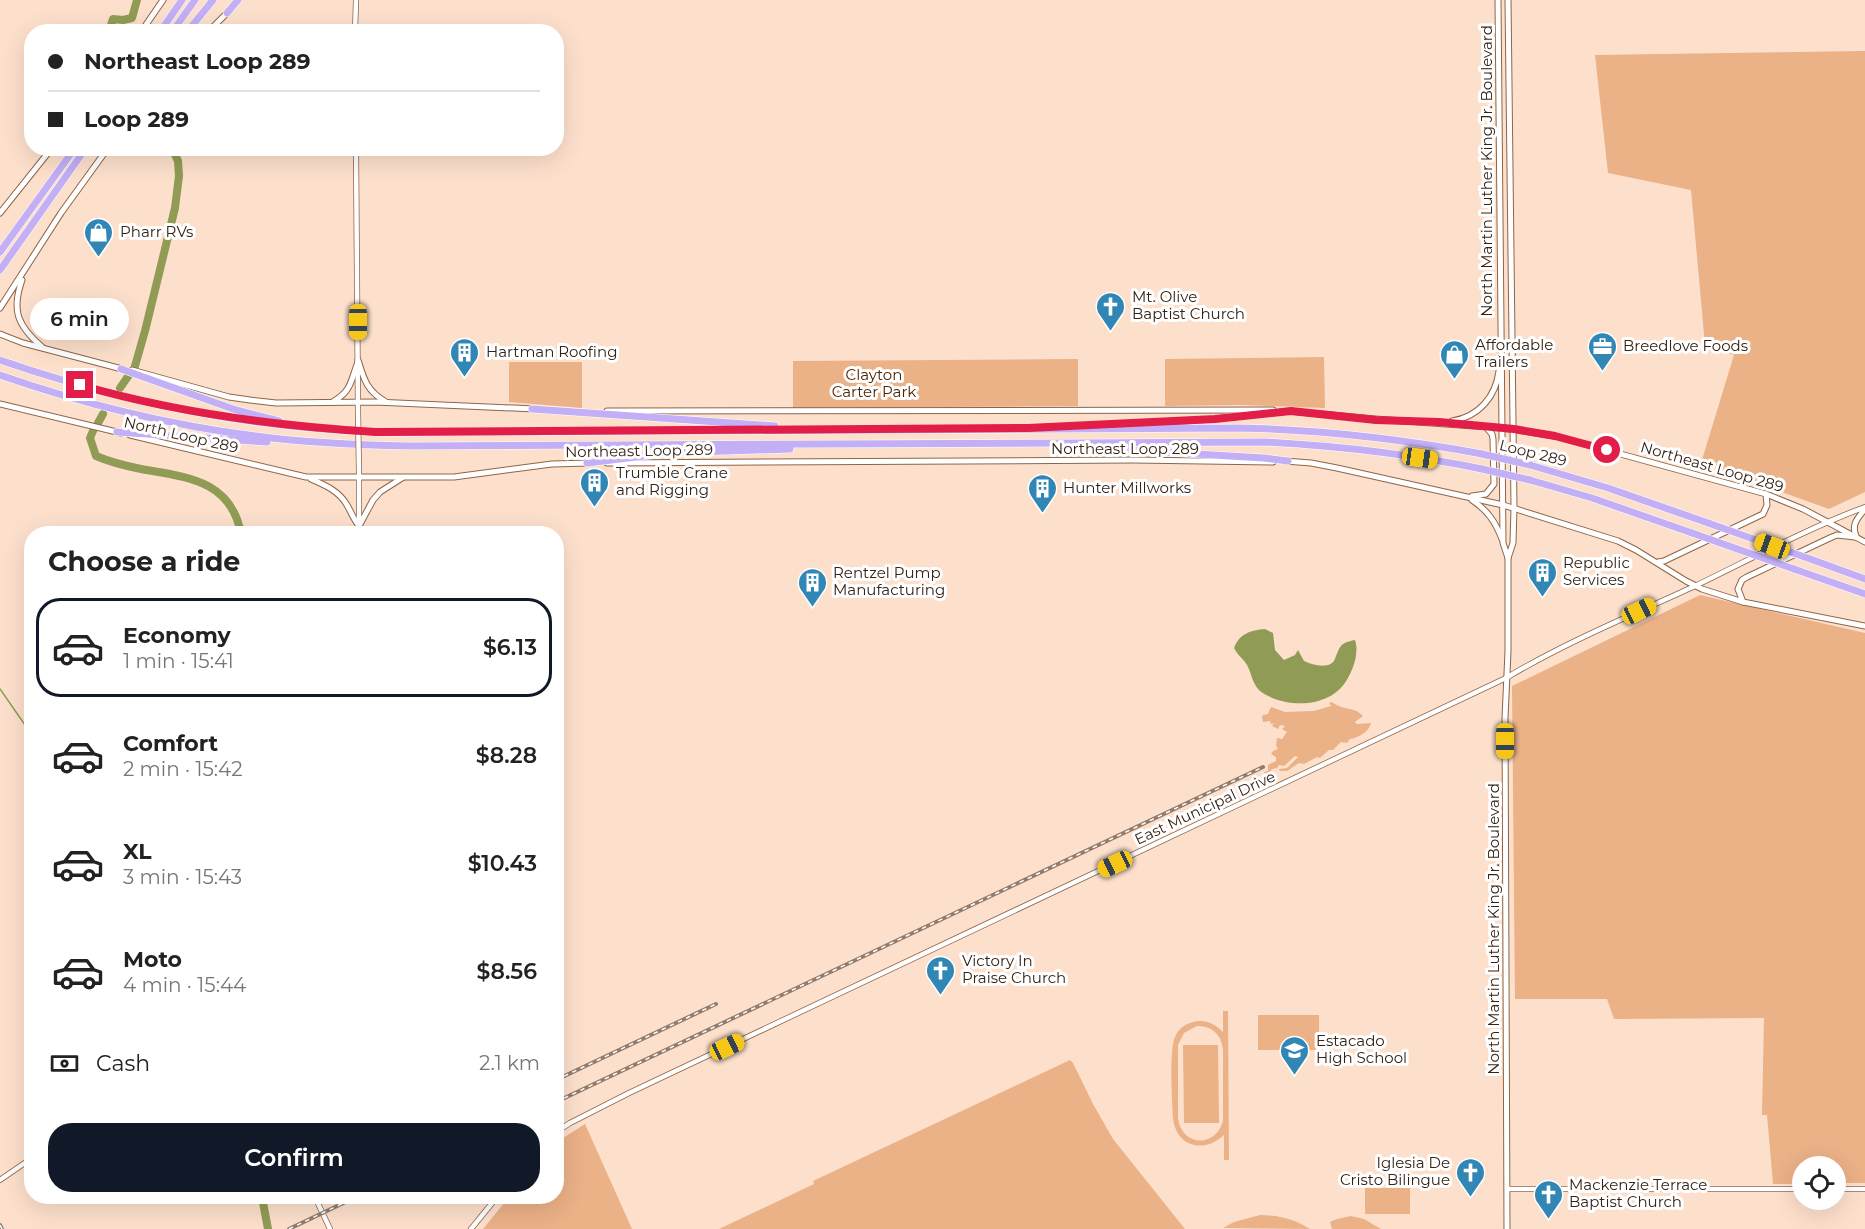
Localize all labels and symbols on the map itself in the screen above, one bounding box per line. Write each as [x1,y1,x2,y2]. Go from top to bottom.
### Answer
street label: North Martin Luther King Jr. Boulevard [1477,25,1496,317]
shop icon: Pharr RVs [83,216,115,258]
place label: Pharr RVs [120,222,193,241]
place label: Mt. Olive Baptist Church [1132,287,1245,323]
church icon: Mt. Olive Baptist Church [1095,290,1127,332]
callout: 6 min [31,298,130,340]
car [349,304,367,340]
office icon: Breedlove Foods [1586,330,1618,372]
place label: Affordable Trailers [1475,335,1553,371]
building icon: Hartman Roofing [449,336,481,378]
place label: Breedlove Foods [1623,336,1748,355]
shop icon: Affordable Trailers [1438,338,1470,380]
place label: Hartman Roofing [486,342,617,361]
park label: Clayton Carter Park [832,365,916,401]
route end [66,371,93,398]
street label: North Loop 289 [122,412,240,457]
street label: Loop 289 [1497,435,1569,470]
route start [1593,436,1620,463]
street label: Northeast Loop 289 [1638,437,1786,496]
street label: Northeast Loop 289 [1051,439,1199,458]
street label: Northeast Loop 289 [565,440,713,461]
car [1401,447,1439,469]
place label: Trumble Crane and Rigging [616,463,728,499]
building icon: Trumble Crane and Rigging [579,466,611,508]
building icon: Hunter Millworks [1026,472,1058,514]
place label: Hunter Millworks [1063,478,1191,497]
car [1752,531,1792,561]
place label: Republic Services [1563,553,1630,589]
building icon: Republic Services [1526,556,1558,598]
place label: Rentzel Pump Manufacturing [833,563,945,599]
building icon: Rentzel Pump Manufacturing [796,566,828,608]
car [1619,595,1659,627]
car [1496,723,1514,759]
street label: East Municipal Drive [1131,767,1278,849]
street label: North Martin Luther King Jr. Boulevard [1484,783,1503,1075]
car [1095,848,1135,880]
place label: Victory In Praise Church [962,951,1066,987]
church icon: Victory In Praise Church [925,954,957,996]
car [707,1031,747,1063]
place label: Estacado High School [1316,1031,1407,1067]
school or university icon: Estacado High School [1279,1034,1311,1076]
place label: Iglesia De Cristo Bilingue [1340,1153,1450,1189]
church icon: Iglesia De Cristo Bilingue [1455,1156,1487,1198]
place label: Mackenzie Terrace Baptist Church [1569,1175,1707,1211]
church icon: Mackenzie Terrace Baptist Church [1532,1178,1564,1220]

